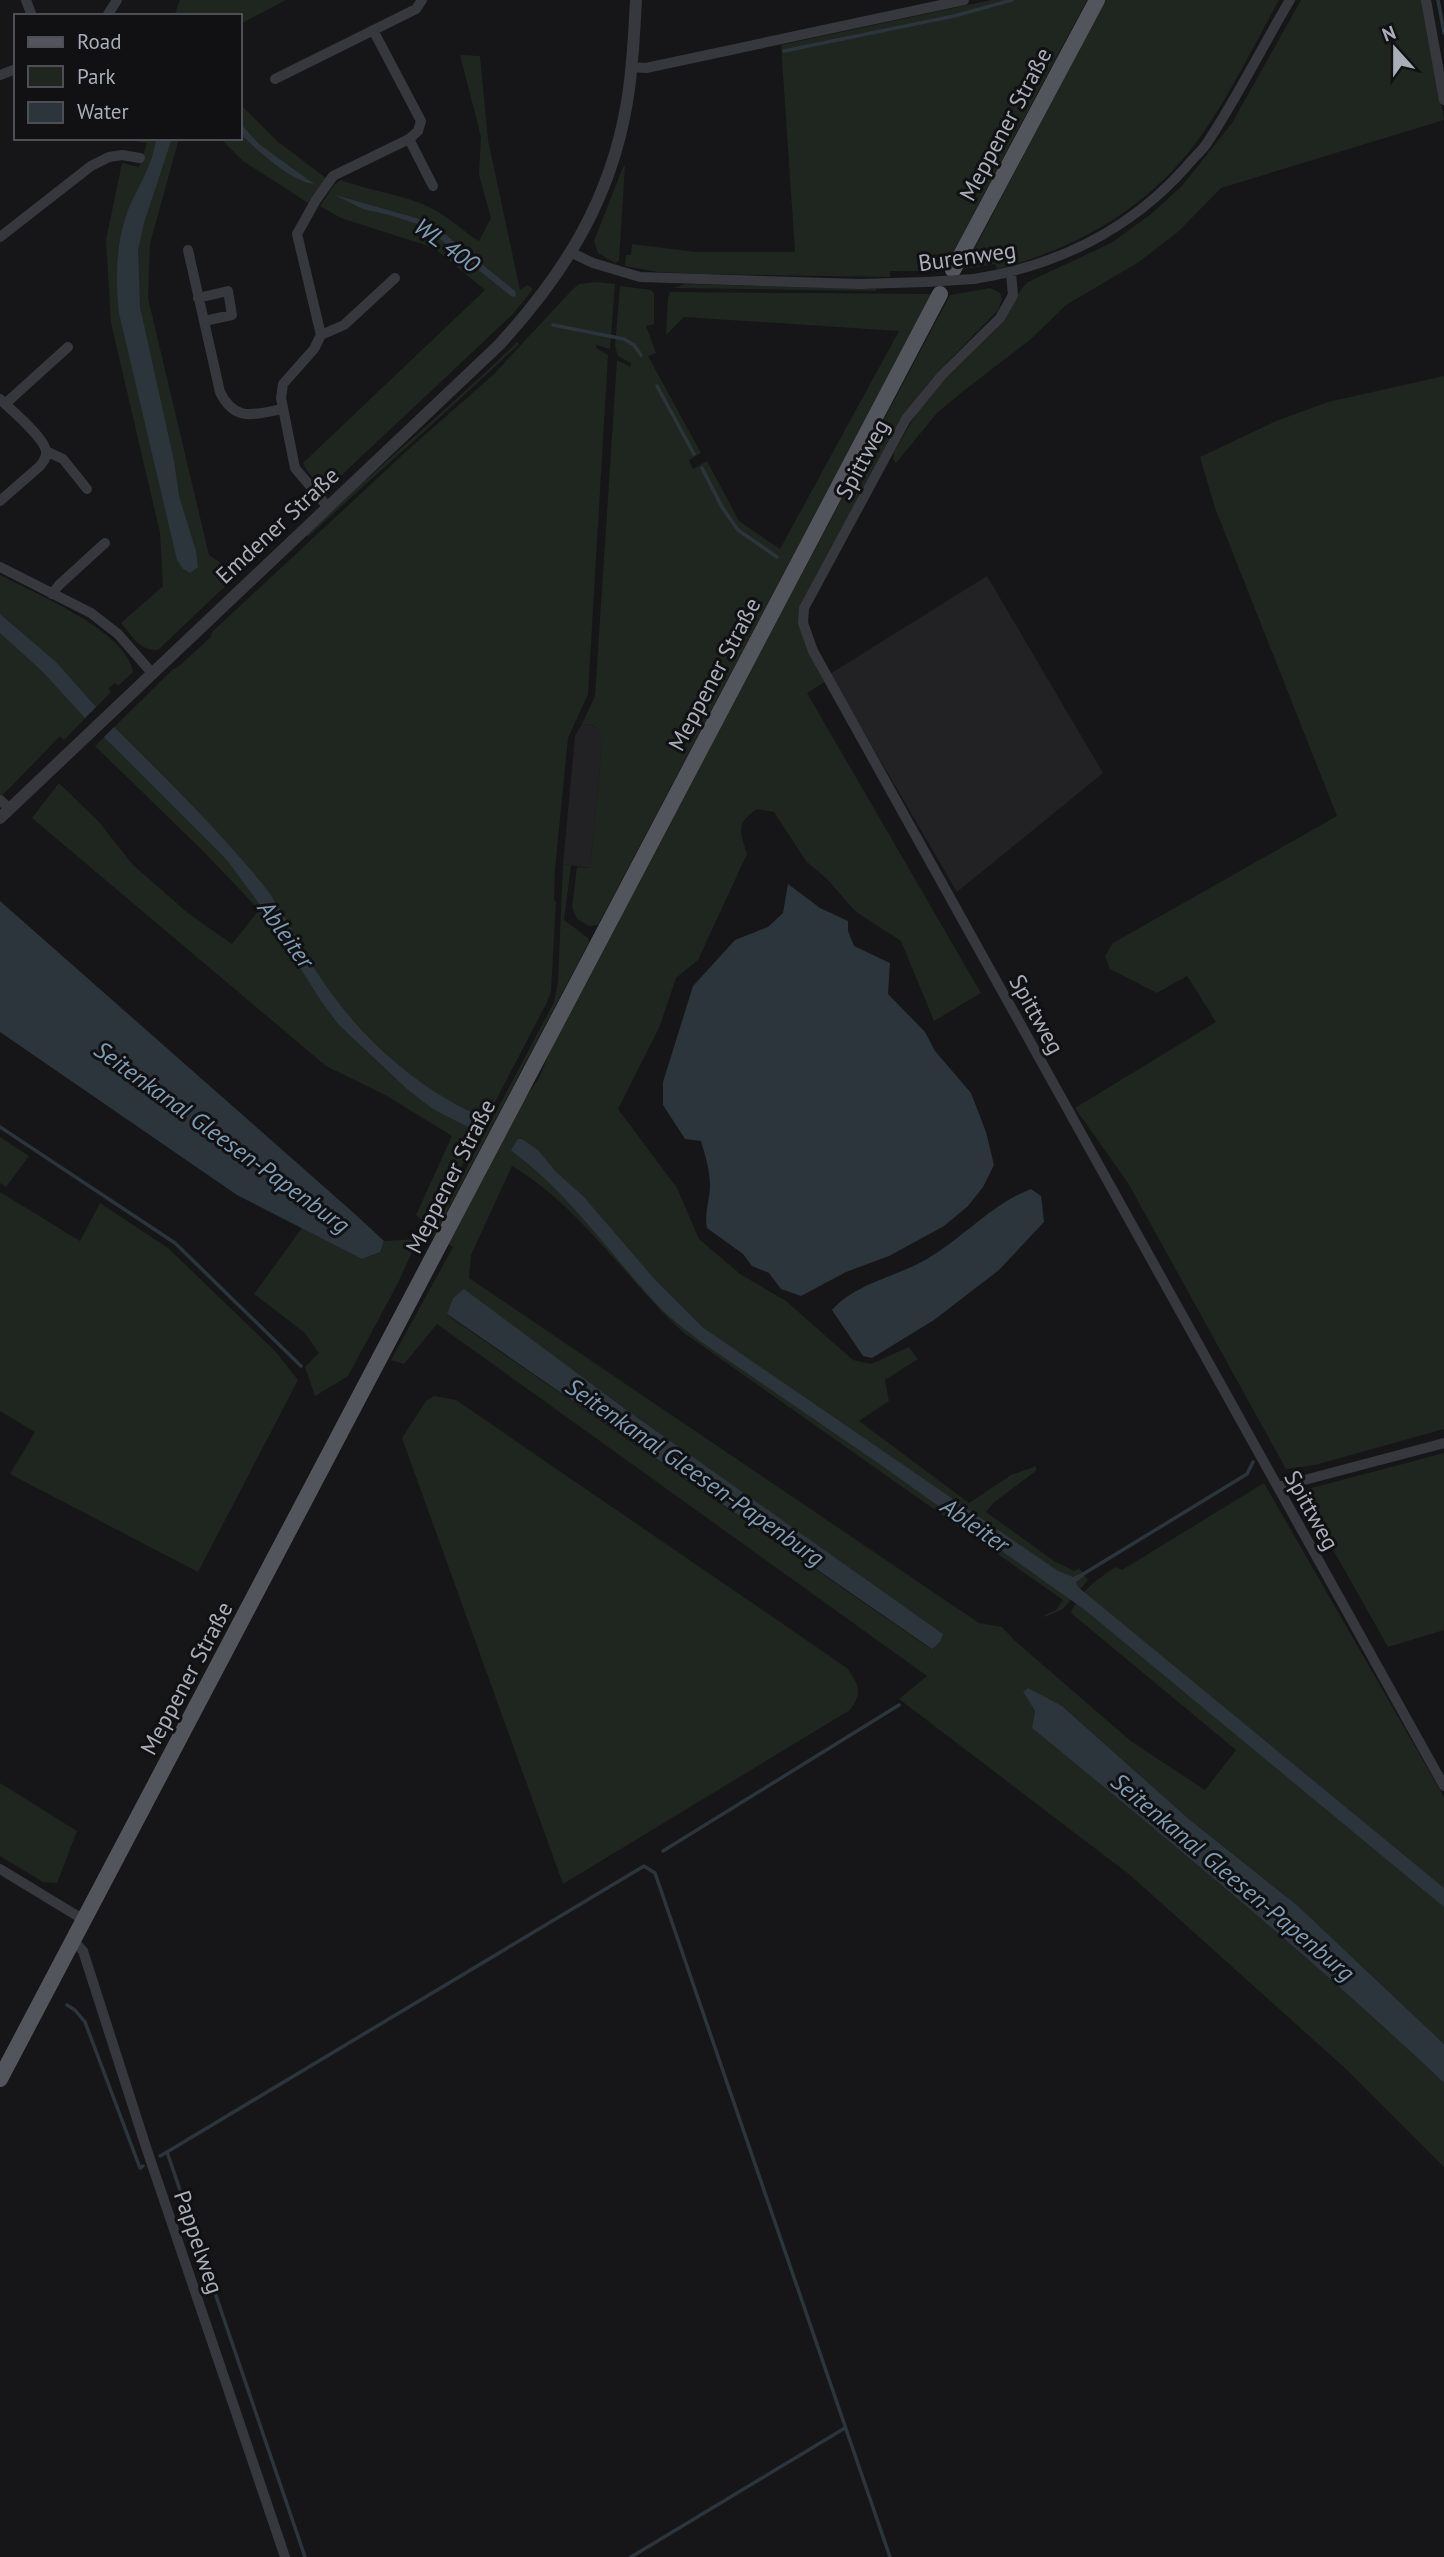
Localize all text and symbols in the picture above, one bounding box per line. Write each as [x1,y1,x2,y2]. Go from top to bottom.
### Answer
legend [14,14,242,140]
north arrow [1360,14,1430,84]
text: N [1379,20,1399,47]
text: Road [77,28,121,55]
street label: Meppener Straße [952,42,1058,206]
text: Park [77,63,116,90]
text: Water [77,98,129,125]
water label: WL 400 [408,211,486,279]
street label: Burenweg [916,235,1018,277]
street label: Spittweg [829,414,895,504]
street label: Emdener Straße [209,461,345,589]
street label: Meppener Straße [661,592,767,756]
water label: Ableiter [250,893,322,976]
street label: Spittweg [1003,969,1071,1059]
water label: Seitenkanal Gleesen-Papenburg [88,1034,356,1240]
street label: Meppener Straße [399,1094,501,1258]
water label: Seitenkanal Gleesen-Papenburg [560,1371,830,1573]
street label: Spittweg [1278,1465,1346,1555]
water label: Ableiter [934,1490,1017,1561]
street label: Meppener Straße [133,1596,239,1760]
water label: Seitenkanal Gleesen-Papenburg [1105,1766,1361,1988]
street label: Pappelweg [168,2187,230,2297]

